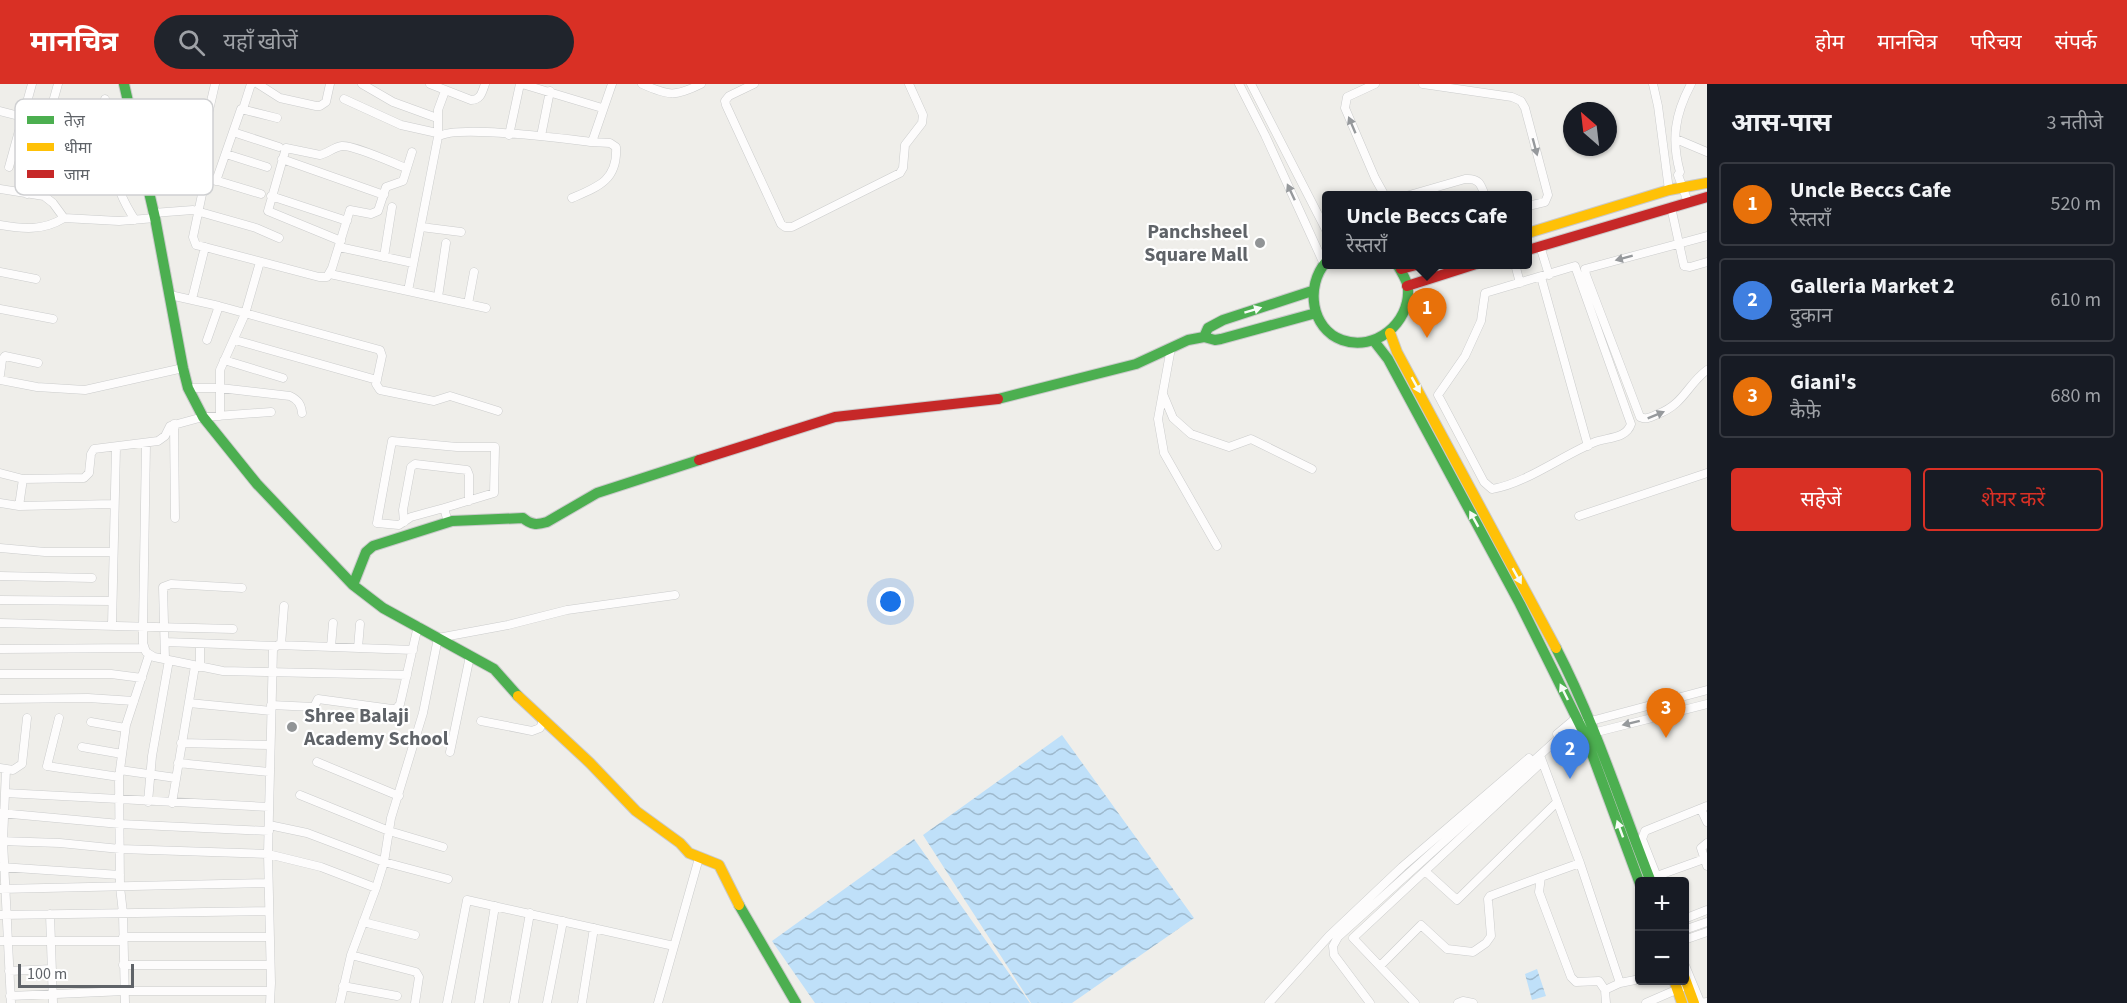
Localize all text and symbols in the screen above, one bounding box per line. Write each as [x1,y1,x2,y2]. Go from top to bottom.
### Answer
search box [154,15,574,69]
text: मानचित्र [30,22,118,62]
icon: search [175,26,208,59]
text: यहाँ खोजें [223,26,298,58]
text: होम [1815,27,1844,57]
text: मानचित्र [1877,27,1937,57]
text: परिचय [1970,27,2022,57]
text: संपर्क [2055,27,2097,57]
legend [15,99,213,195]
north arrow [1563,102,1617,156]
text: आस-पास [1731,104,1831,141]
text: 3 नतीजे [2047,109,2103,137]
text: तेज़ [64,110,86,132]
one-way arrow [1347,115,1357,133]
text: धीमा [64,137,93,159]
one-way arrow [1531,138,1541,157]
text: जाम [64,164,90,186]
text: Uncle Beccs Cafe [1790,174,1952,206]
one-way arrow [1287,183,1296,200]
text: 1 [1747,190,1758,218]
text: 520 m [2051,190,2101,218]
popup [1322,191,1532,269]
text: Uncle Beccs Cafe [1346,200,1508,232]
text: रेस्तराँ [1790,206,1831,234]
place label: Panchsheel Square Mall [1144,218,1248,269]
text: रेस्तराँ [1346,232,1387,260]
marker: Panchsheel Square Mall [1253,236,1267,250]
one-way arrow [1615,254,1633,264]
text: Galleria Market 2 [1790,270,1955,302]
text: 2 [1747,286,1758,314]
text: 610 m [2051,286,2101,314]
pin: 1 [1408,288,1446,338]
text: दुकान [1790,302,1832,330]
one-way arrow [1244,305,1262,314]
text: Giani's [1790,366,1856,398]
one-way arrow [1410,377,1421,393]
text: 3 [1747,382,1758,410]
text: 680 m [2051,382,2101,410]
text: कैफ़े [1790,398,1821,426]
one-way arrow [1648,410,1666,420]
button: सहेजें [1731,468,1911,531]
button: शेयर करें [1923,468,2103,531]
one-way arrow [1469,510,1479,527]
one-way arrow [1512,568,1522,585]
your location [876,587,905,616]
one-way arrow [1559,683,1568,700]
pin: 3 [1646,688,1686,738]
place label: Shree Balaji Academy School [303,702,449,753]
one-way arrow [1622,718,1640,728]
marker: Shree Balaji Academy School [285,720,299,734]
pin: 2 [1550,730,1590,779]
one-way arrow [1614,819,1624,837]
map controls [1635,877,1689,985]
button: + [1635,877,1689,931]
button: − [1635,931,1689,985]
scale bar [18,961,134,988]
text: 100 m [27,963,67,985]

